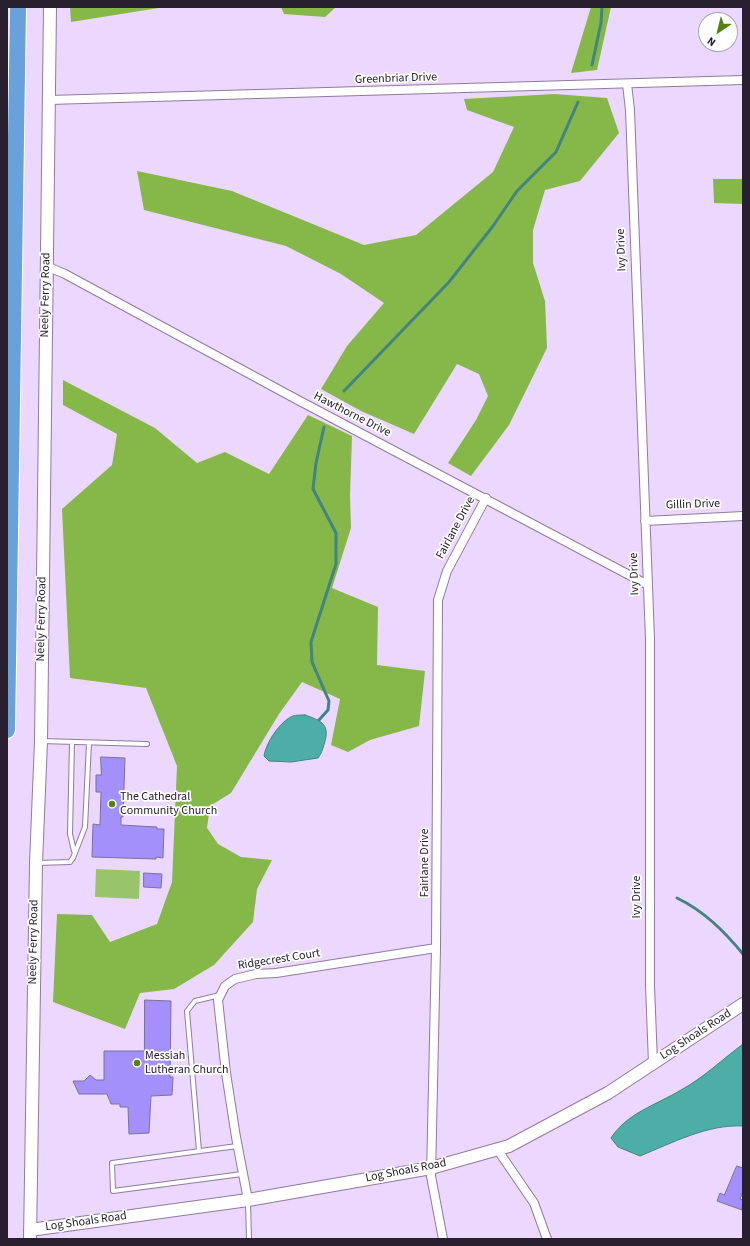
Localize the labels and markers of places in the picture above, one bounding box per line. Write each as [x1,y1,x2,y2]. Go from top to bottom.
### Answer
place label: The Cathedral Community Church [120,790,217,818]
marker: The Cathedral Community Church [107,799,117,809]
place label: Messiah Lutheran Church [145,1049,229,1077]
marker: Messiah Lutheran Church [132,1058,142,1068]

